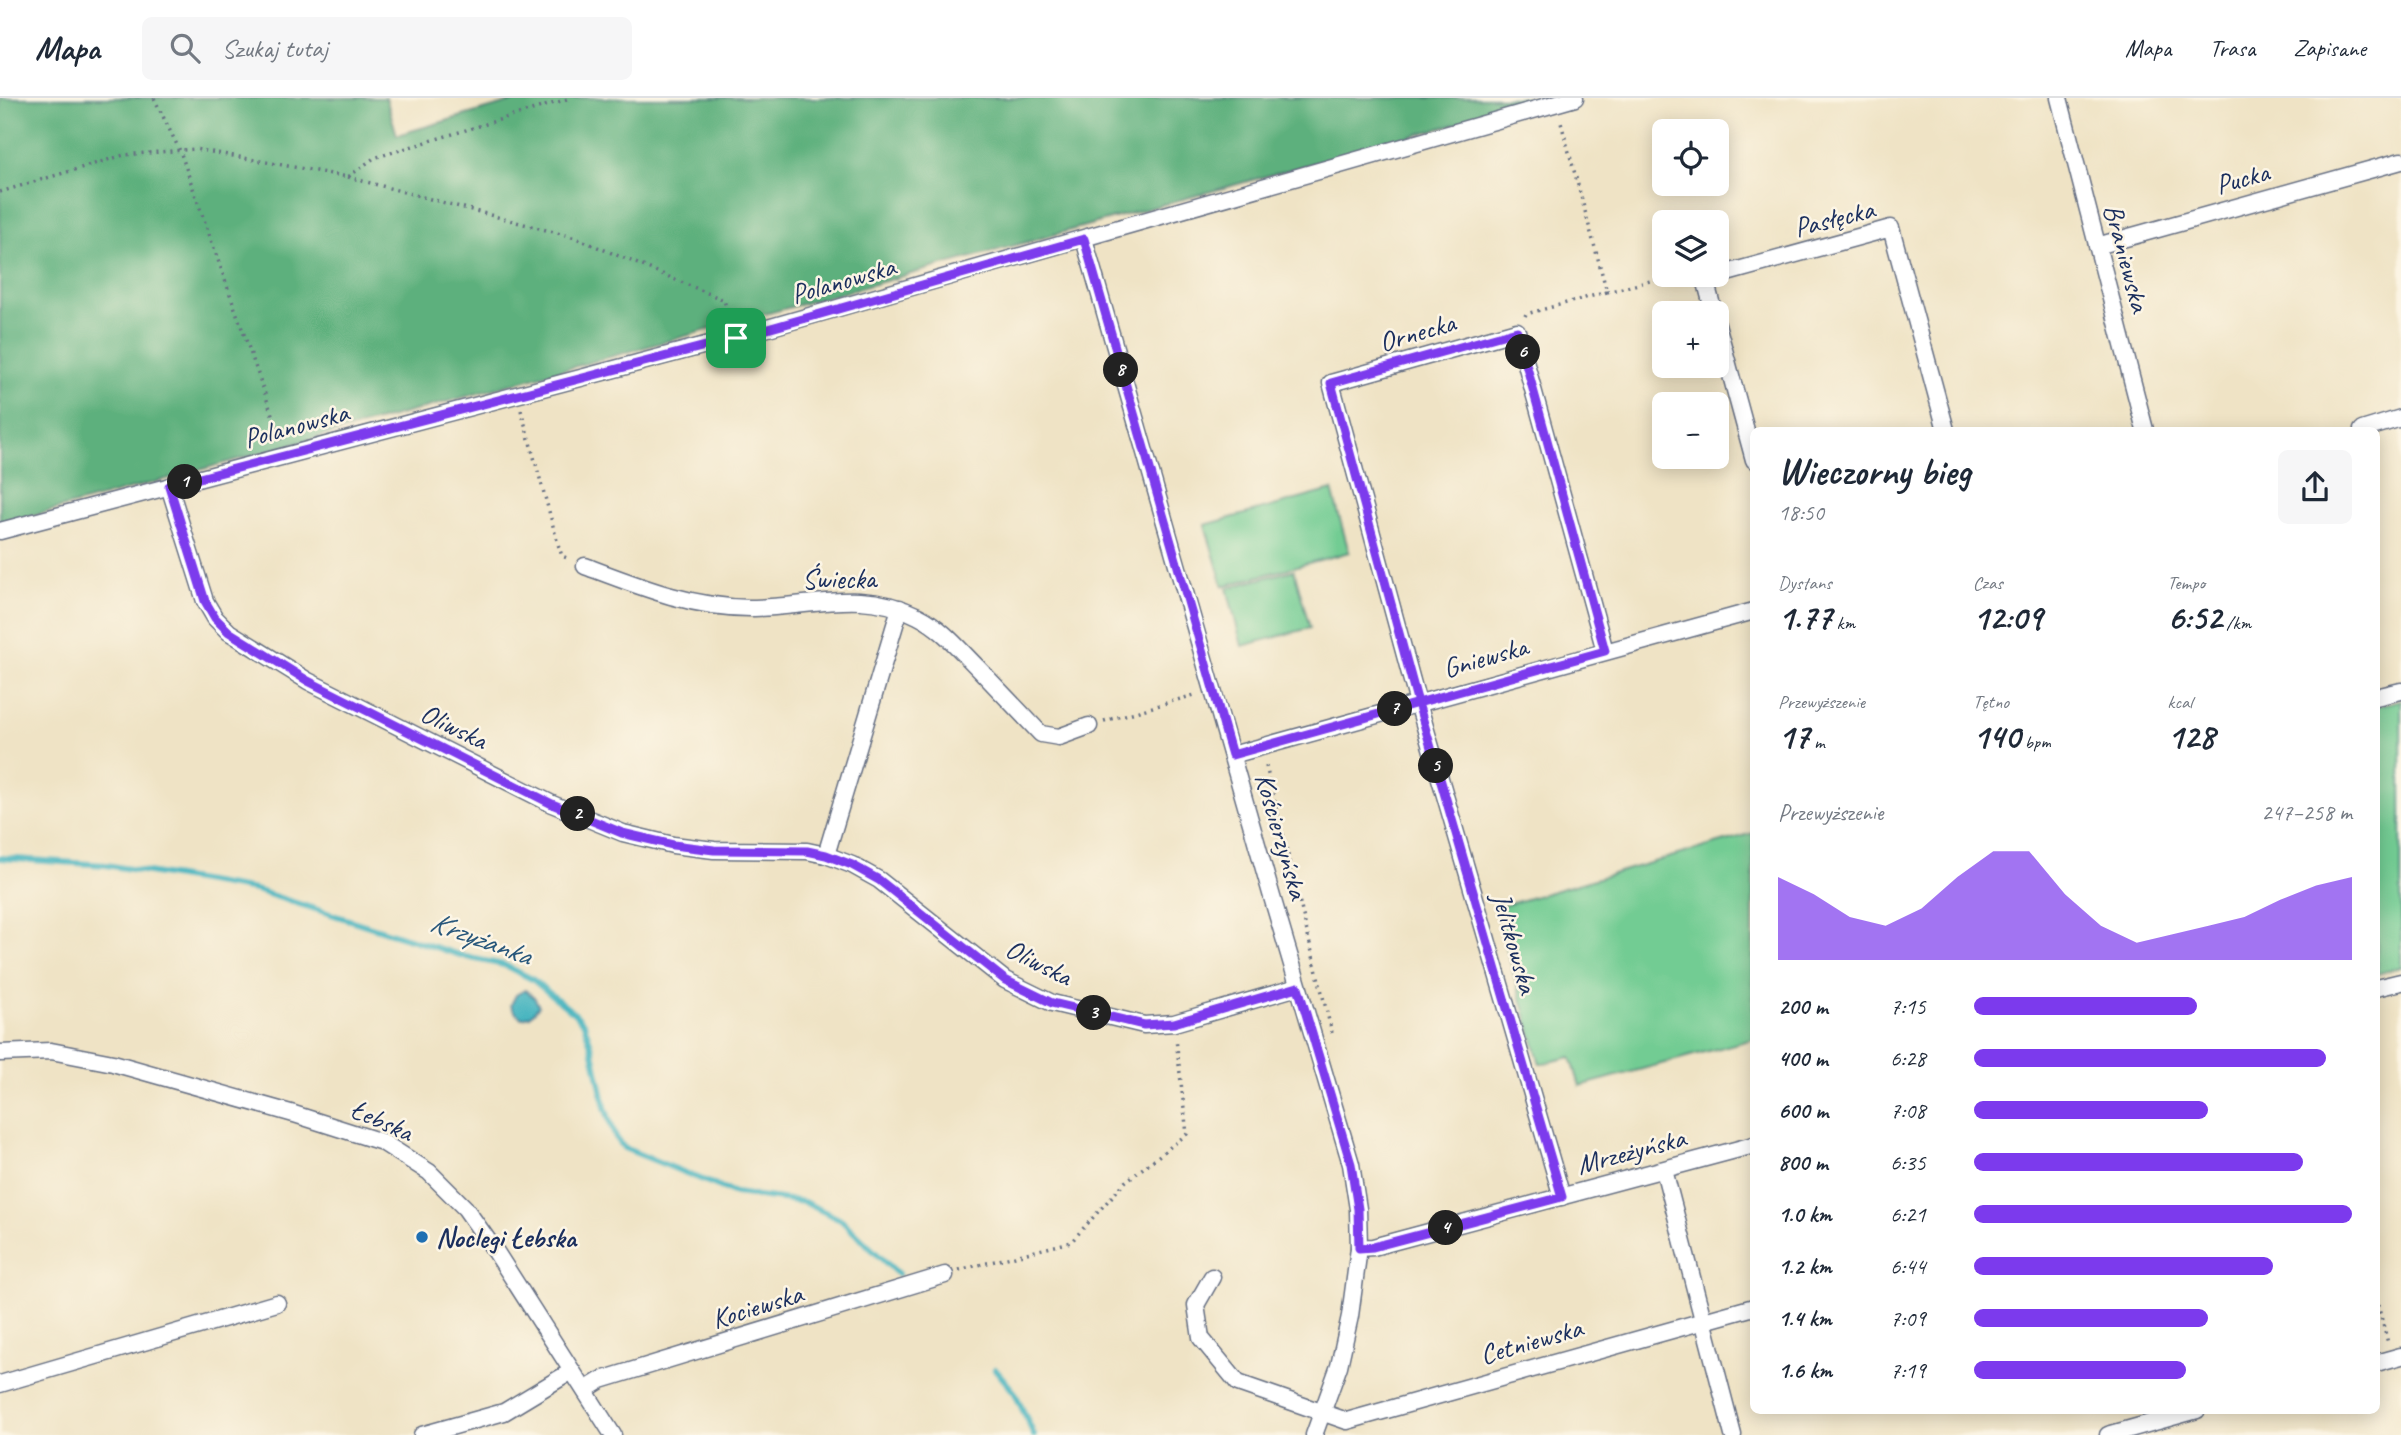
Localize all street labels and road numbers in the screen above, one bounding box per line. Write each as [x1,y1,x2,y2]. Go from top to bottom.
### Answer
street label: Pucka [2211,154,2274,202]
street label: Pasłęcka [1790,191,1879,245]
street label: Braniewska [2096,200,2159,317]
street label: Polanowska [787,248,901,312]
street label: Ornecka [1375,304,1461,360]
street label: Polanowska [240,394,354,456]
street label: Świecka [802,561,879,596]
street label: Gniewska [1439,628,1534,686]
street label: Oliwska [415,695,495,758]
street label: Kościerzyńska [1247,769,1317,905]
street label: Jelitkowska [1483,887,1547,999]
street label: Oliwska [1000,931,1080,994]
street label: Łebska [346,1091,420,1150]
street label: Mrzeżyńska [1573,1119,1691,1182]
street label: Kociewska [707,1275,808,1336]
street label: Cetniewska [1476,1309,1588,1372]

